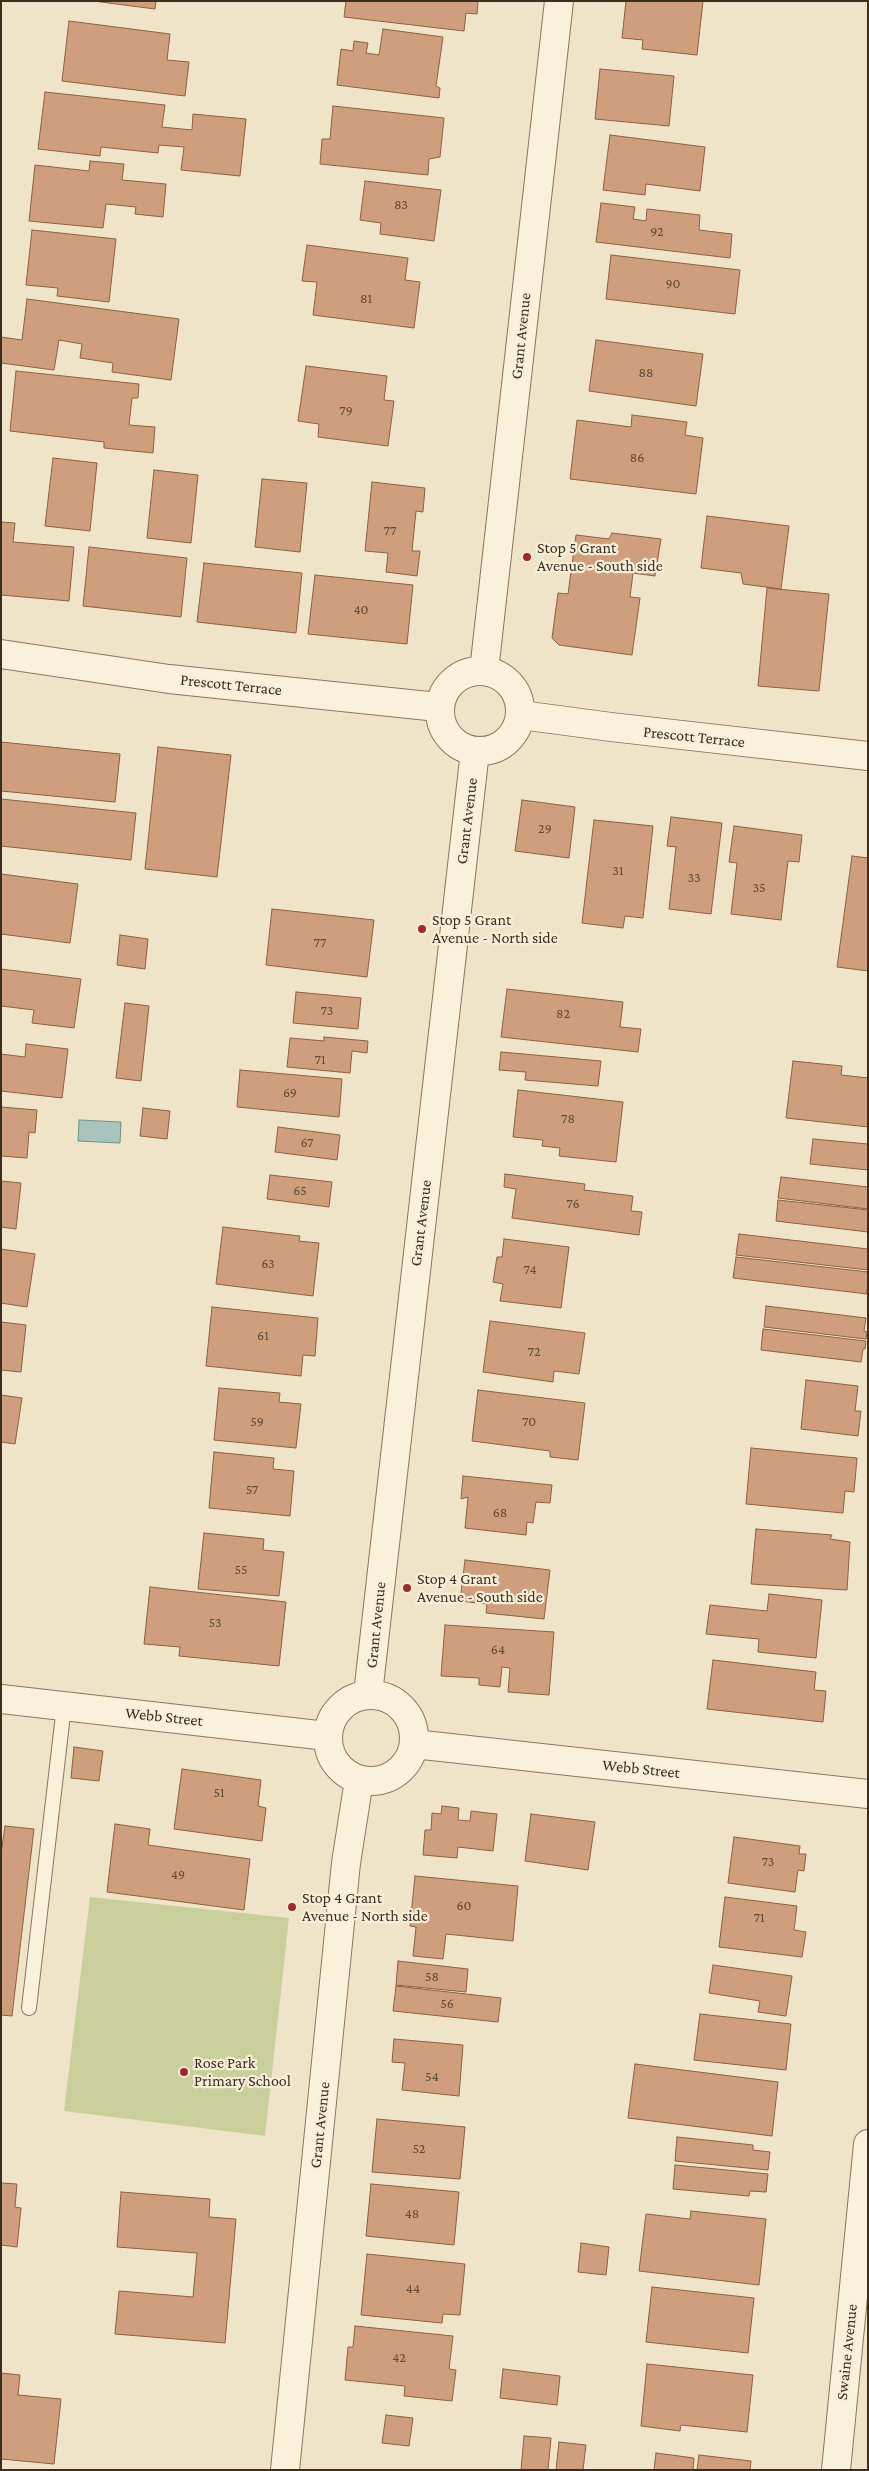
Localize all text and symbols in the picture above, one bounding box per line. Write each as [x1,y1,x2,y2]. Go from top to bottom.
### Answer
house number: 83 [394,197,408,213]
house number: 92 [650,224,664,240]
house number: 90 [665,276,681,292]
house number: 81 [360,291,372,307]
street label: Grant Avenue [507,292,535,380]
house number: 88 [638,365,654,381]
house number: 79 [339,403,353,419]
house number: 86 [630,450,644,466]
house number: 77 [384,523,396,539]
place label: Stop 5 Grant Avenue - South side [537,538,663,576]
marker: Stop 5 Grant Avenue - South side [521,551,533,563]
house number: 40 [353,602,369,618]
street label: Prescott Terrace [179,670,283,700]
street label: Prescott Terrace [642,722,746,752]
street label: Grant Avenue [452,777,482,865]
house number: 29 [538,821,552,837]
house number: 31 [612,863,624,879]
house number: 33 [687,870,701,886]
house number: 35 [752,880,766,896]
place label: Stop 5 Grant Avenue - North side [432,910,558,948]
marker: Stop 5 Grant Avenue - North side [416,923,428,935]
house number: 77 [314,935,326,951]
house number: 73 [321,1003,333,1019]
house number: 82 [556,1006,570,1022]
house number: 71 [314,1052,326,1068]
house number: 69 [283,1085,297,1101]
house number: 78 [561,1111,575,1127]
house number: 67 [300,1135,314,1151]
street label: Grant Avenue [406,1179,436,1267]
house number: 65 [293,1183,307,1199]
house number: 76 [566,1196,580,1212]
house number: 63 [261,1256,275,1272]
house number: 74 [523,1262,537,1278]
house number: 61 [257,1328,269,1344]
house number: 72 [527,1344,541,1360]
house number: 59 [250,1414,264,1430]
house number: 70 [522,1414,536,1430]
house number: 57 [246,1482,258,1498]
house number: 68 [493,1505,507,1521]
house number: 55 [234,1562,248,1578]
place label: Stop 4 Grant Avenue - South side [417,1569,543,1607]
street label: Grant Avenue [362,1581,390,1669]
marker: Stop 4 Grant Avenue - South side [401,1582,413,1594]
house number: 53 [208,1615,222,1631]
house number: 64 [491,1642,505,1658]
street label: Webb Street [124,1703,204,1731]
street label: Webb Street [601,1755,681,1783]
house number: 51 [213,1785,225,1801]
house number: 73 [762,1854,774,1870]
house number: 49 [171,1867,185,1883]
place label: Stop 4 Grant Avenue - North side [302,1888,428,1926]
house number: 60 [456,1898,472,1914]
marker: Stop 4 Grant Avenue - North side [286,1901,298,1913]
house number: 71 [753,1910,765,1926]
house number: 58 [425,1969,439,1985]
house number: 56 [440,1996,454,2012]
place label: Rose Park Primary School [194,2053,291,2091]
marker: Rose Park Primary School [178,2066,190,2078]
house number: 54 [425,2069,439,2085]
street label: Grant Avenue [306,2081,334,2169]
house number: 52 [413,2141,425,2157]
house number: 48 [405,2206,419,2222]
house number: 44 [406,2281,420,2297]
street label: Swaine Avenue [832,2303,862,2401]
house number: 42 [392,2350,406,2366]

